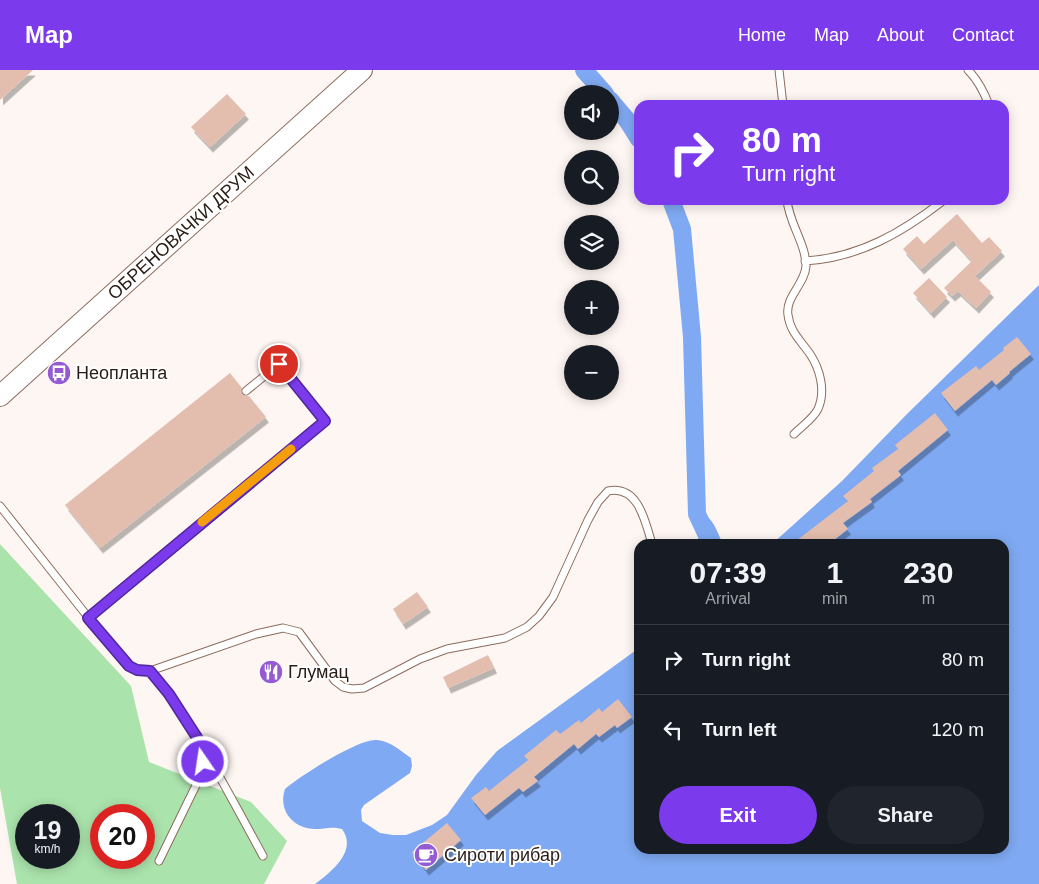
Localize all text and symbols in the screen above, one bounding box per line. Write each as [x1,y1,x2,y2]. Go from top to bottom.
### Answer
text: Map [25,21,73,48]
text: Home [738,25,786,45]
text: Map [814,25,849,45]
text: About [877,25,924,45]
text: Contact [952,25,1014,45]
map controls [564,85,619,400]
button: sound [564,85,619,140]
icon: right [659,120,724,185]
text: 80 m [742,120,822,159]
button: search [564,150,619,205]
text: Turn right [742,161,835,186]
street label: ОБРЕНОВАЧКИ ДРУМ [104,162,258,304]
button: layers [564,215,619,270]
button: + [564,280,619,335]
pin [258,343,300,385]
button: − [564,345,619,400]
icon: arrive [265,350,293,378]
bus stop icon: Неопланта [46,360,72,386]
place label: Неопланта [76,363,168,383]
text: 07:39 [690,556,766,589]
text: 1 [826,556,843,589]
text: 230 [903,556,953,589]
text: Arrival [705,590,751,607]
text: min [822,590,848,607]
text: m [922,590,935,607]
icon: right [659,646,687,674]
text: Turn right [702,649,790,670]
text: 80 m [942,649,984,670]
restaurant icon: Глумац [258,659,284,685]
place label: Глумац [288,662,349,682]
icon: left [659,716,687,744]
text: Turn left [702,719,777,740]
text: 120 m [931,719,984,740]
position arrow [176,735,228,787]
button: Exit [659,786,817,844]
button: Share [827,786,984,844]
speed limit sign: 20 [90,804,155,869]
text: 19 [34,816,61,844]
text: km/h [34,842,61,856]
cafe icon: Сироти рибар [413,842,439,868]
place label: Сироти рибар [444,845,560,865]

